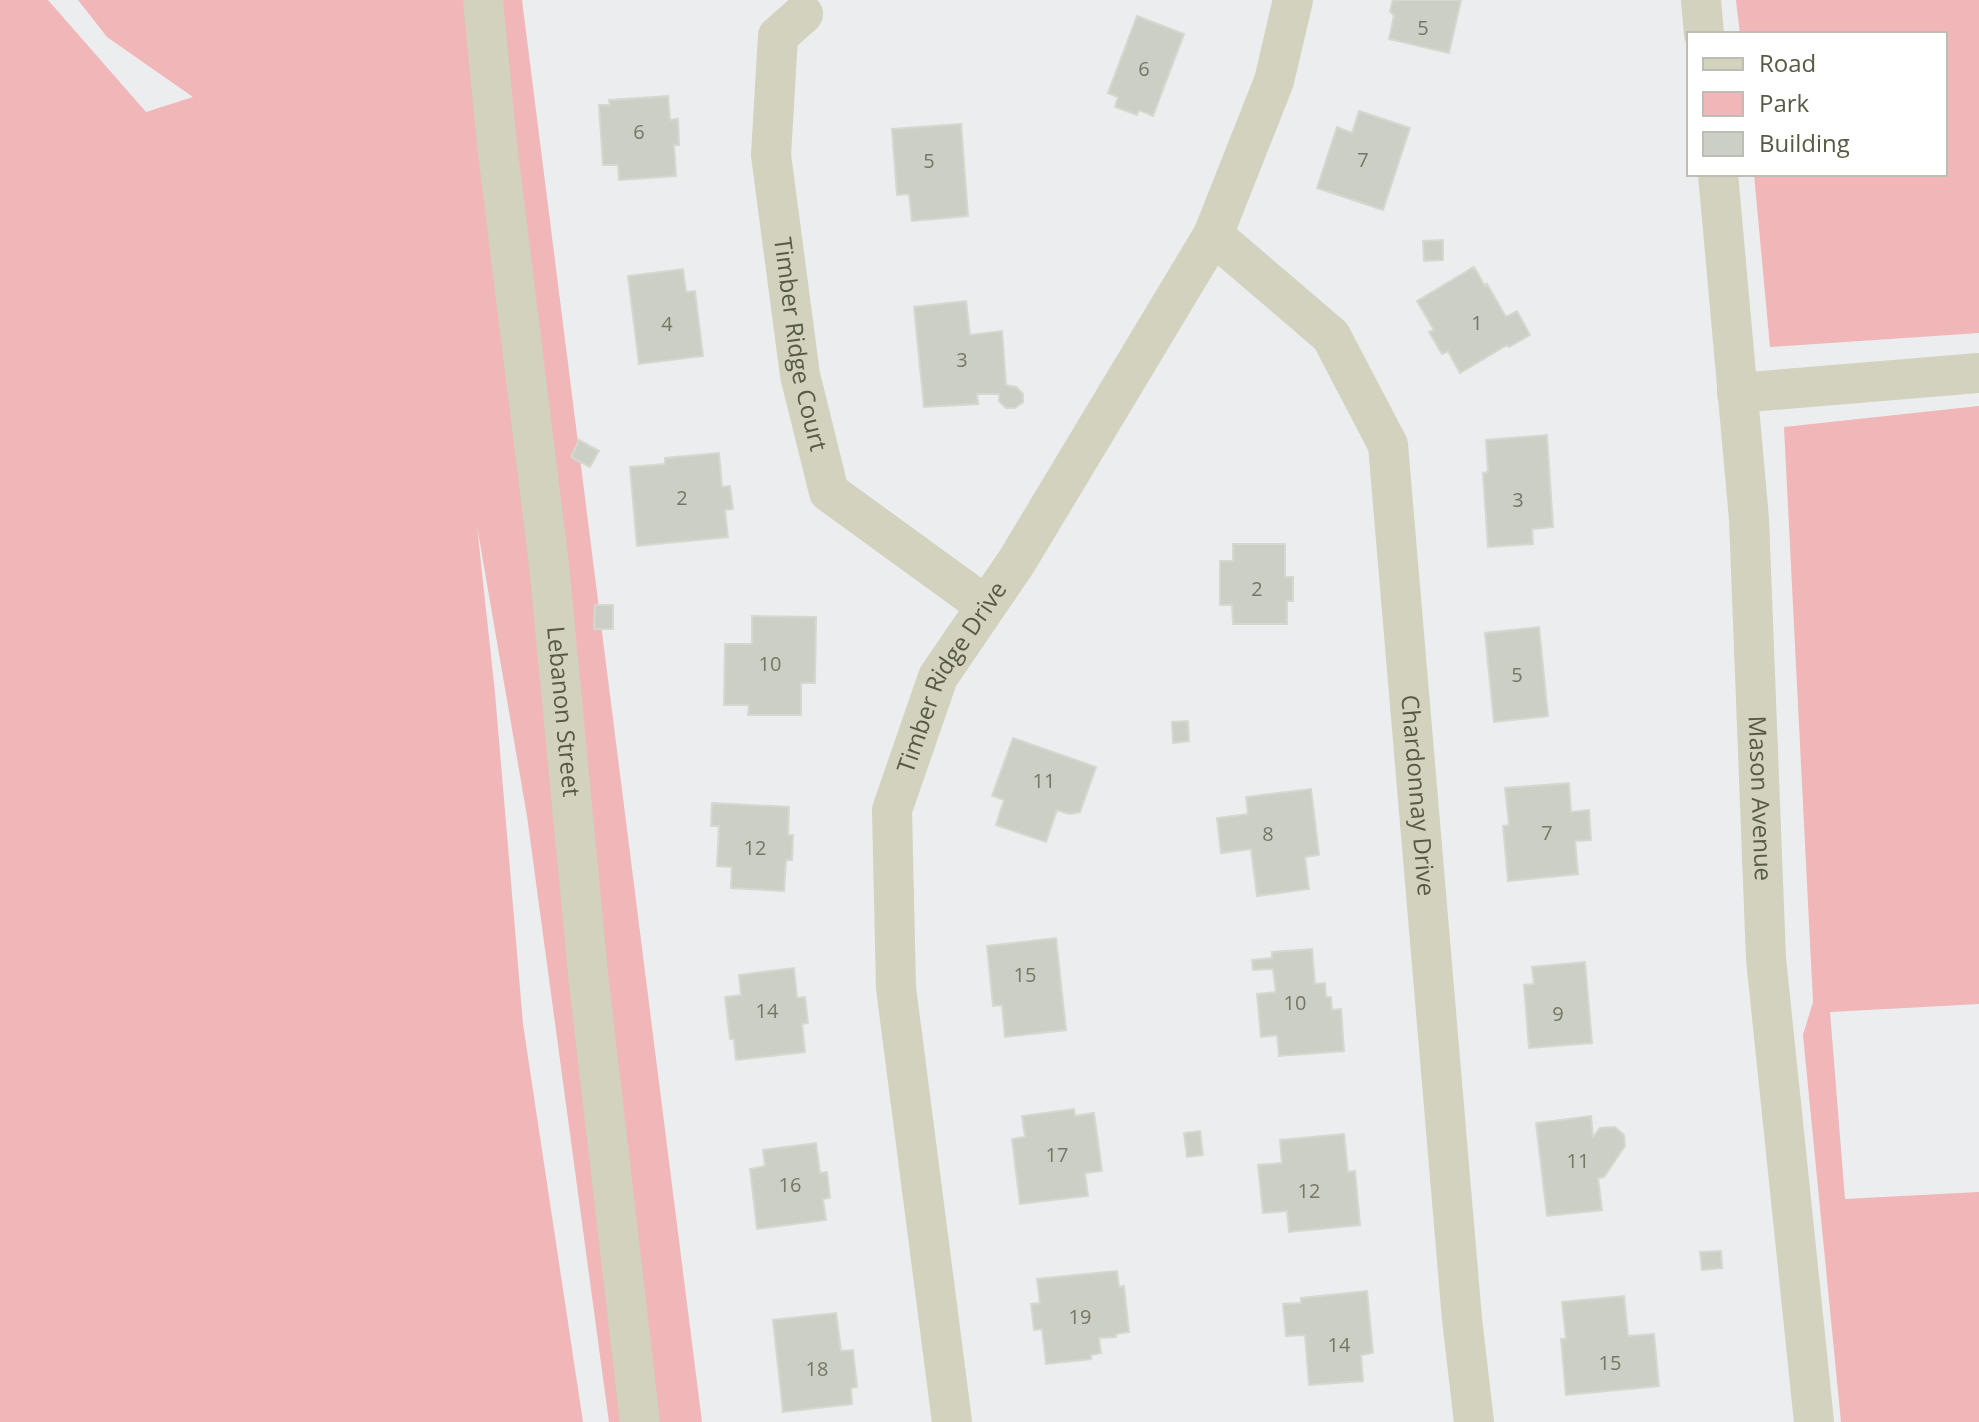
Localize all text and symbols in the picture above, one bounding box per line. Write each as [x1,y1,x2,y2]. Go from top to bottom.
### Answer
house number: 5 [1417,14,1429,41]
legend [1687,32,1947,176]
text: Road [1759,46,1816,79]
house number: 6 [1138,55,1150,82]
text: Park [1759,86,1810,119]
house number: 6 [633,118,645,145]
text: Building [1759,126,1850,159]
house number: 7 [1357,146,1369,173]
house number: 5 [923,147,935,174]
street label: Timber Ridge Court [767,235,836,454]
house number: 1 [1471,309,1483,336]
house number: 4 [661,310,673,337]
house number: 3 [956,346,968,373]
house number: 2 [676,484,688,511]
house number: 3 [1512,486,1524,513]
street label: Timber Ridge Drive [888,574,1013,777]
house number: 2 [1251,575,1263,602]
street label: Lebanon Street [540,625,589,798]
house number: 10 [759,650,781,677]
house number: 5 [1511,661,1523,688]
street label: Chardonnay Drive [1394,693,1444,897]
street label: Mason Avenue [1742,715,1781,882]
house number: 11 [1033,767,1055,794]
house number: 7 [1541,819,1553,846]
house number: 8 [1262,820,1274,847]
house number: 12 [744,834,766,861]
house number: 15 [1014,961,1036,988]
house number: 10 [1284,989,1306,1016]
house number: 14 [756,997,779,1024]
house number: 9 [1552,1000,1564,1027]
house number: 17 [1046,1141,1068,1168]
house number: 11 [1567,1147,1589,1174]
house number: 16 [779,1171,801,1198]
house number: 12 [1298,1177,1320,1204]
house number: 19 [1069,1303,1091,1330]
house number: 14 [1328,1331,1351,1358]
house number: 15 [1599,1349,1621,1376]
house number: 18 [806,1355,828,1382]

